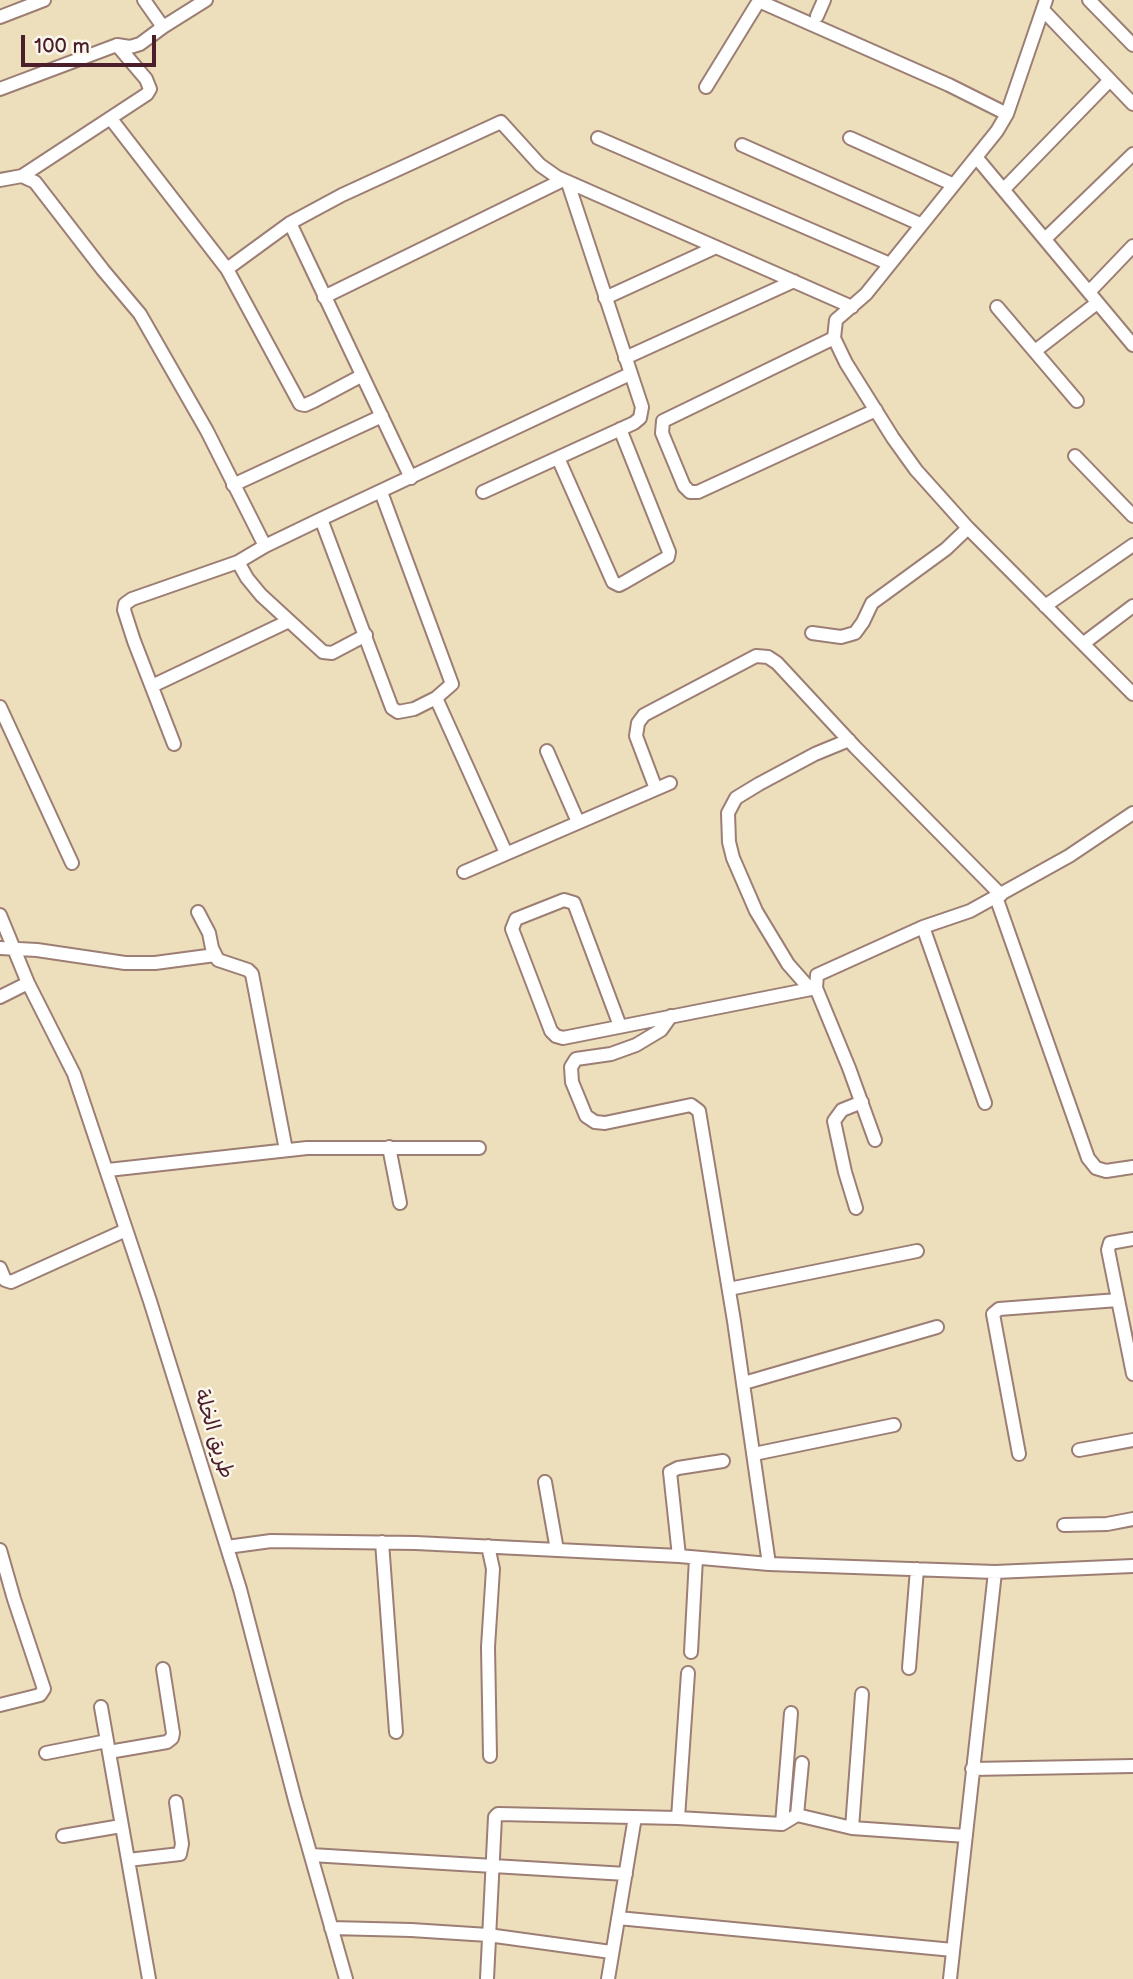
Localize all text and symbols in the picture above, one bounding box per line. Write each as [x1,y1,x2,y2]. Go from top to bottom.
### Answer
scale bar [24,21,159,65]
text: 100 m [34,34,90,59]
street label: طريق الخلة [187,1386,239,1482]

